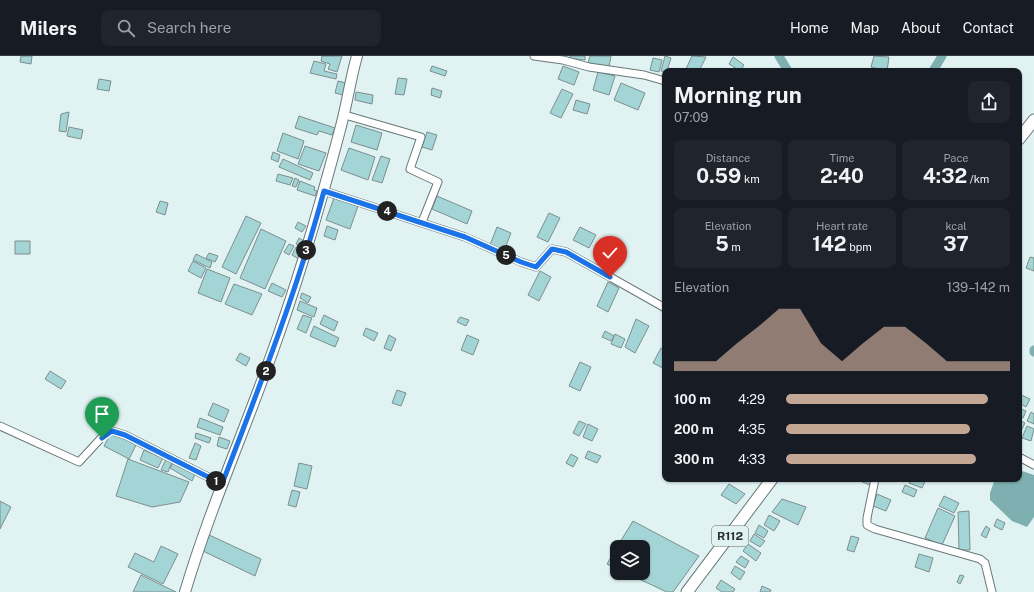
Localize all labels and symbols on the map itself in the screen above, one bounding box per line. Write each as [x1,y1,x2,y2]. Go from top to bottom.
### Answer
pin: 4 [377,201,397,221]
pin [593,236,627,277]
pin: 3 [296,240,316,260]
pin: 5 [496,245,516,265]
pin: 2 [256,361,276,381]
pin [85,397,119,438]
pin: 1 [206,471,226,491]
road number: R112 [712,526,748,546]

